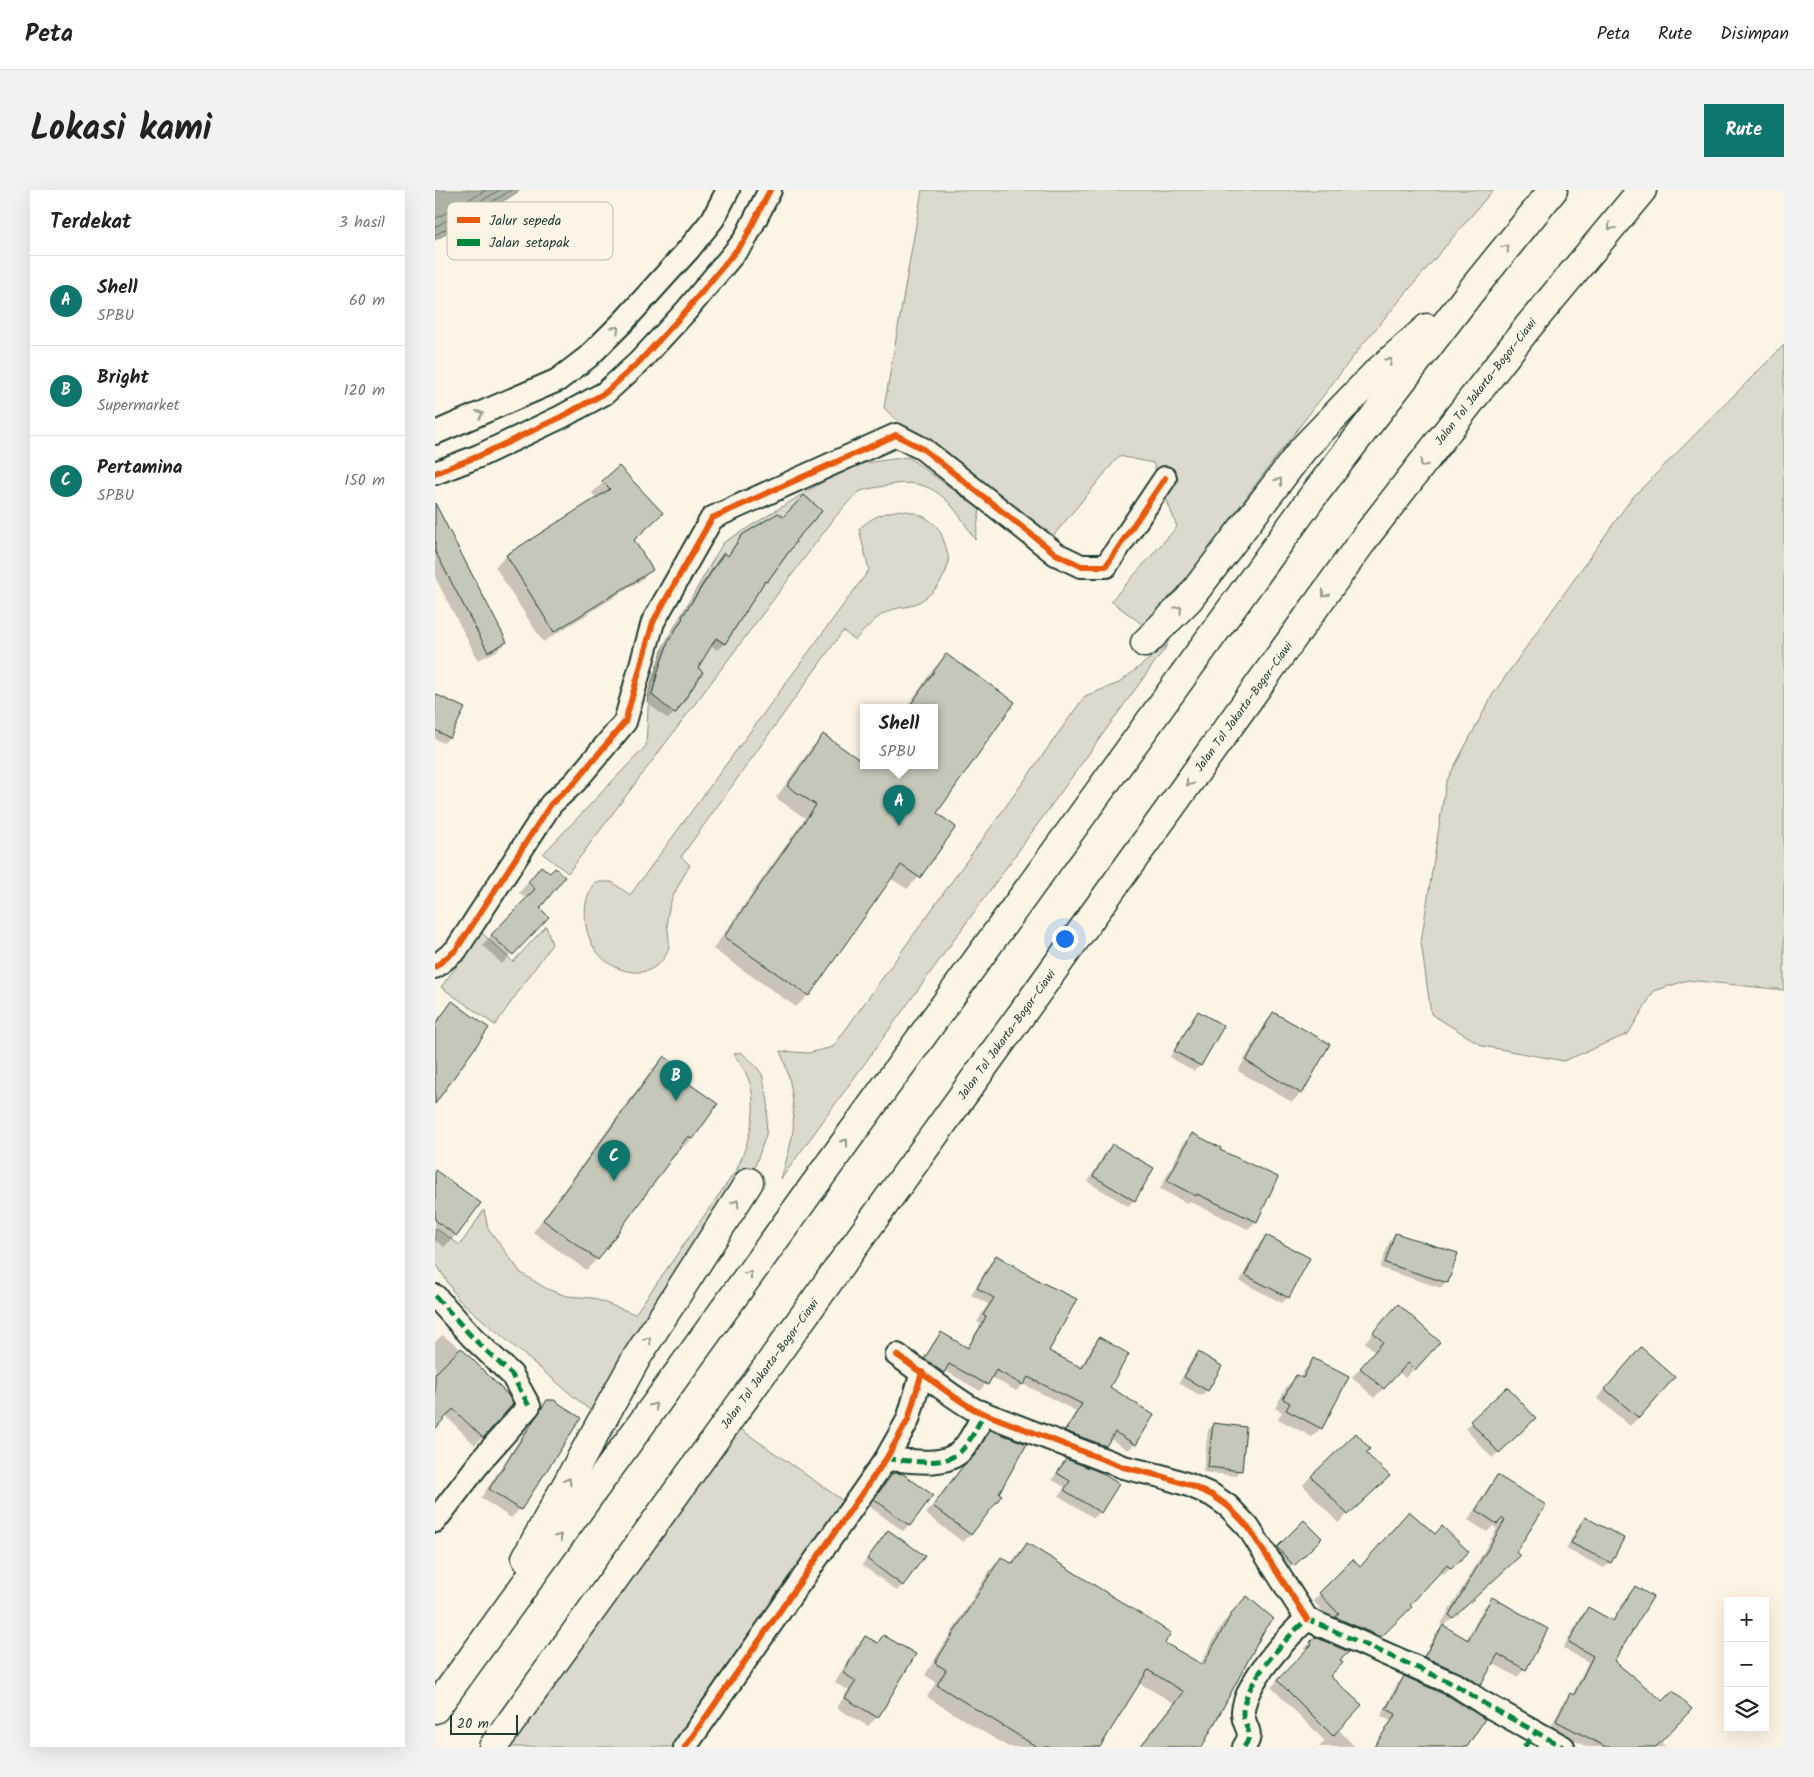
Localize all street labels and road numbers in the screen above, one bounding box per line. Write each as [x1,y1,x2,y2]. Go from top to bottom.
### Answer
street label: Jalan Tol Jakarta–Bogor–Ciawi [1430,313,1542,450]
street label: Jalan Tol Jakarta–Bogor–Ciawi [1190,637,1298,776]
street label: Jalan Tol Jakarta–Bogor–Ciawi [953,965,1061,1104]
street label: Jalan Tol Jakarta–Bogor–Ciawi [716,1294,824,1433]

